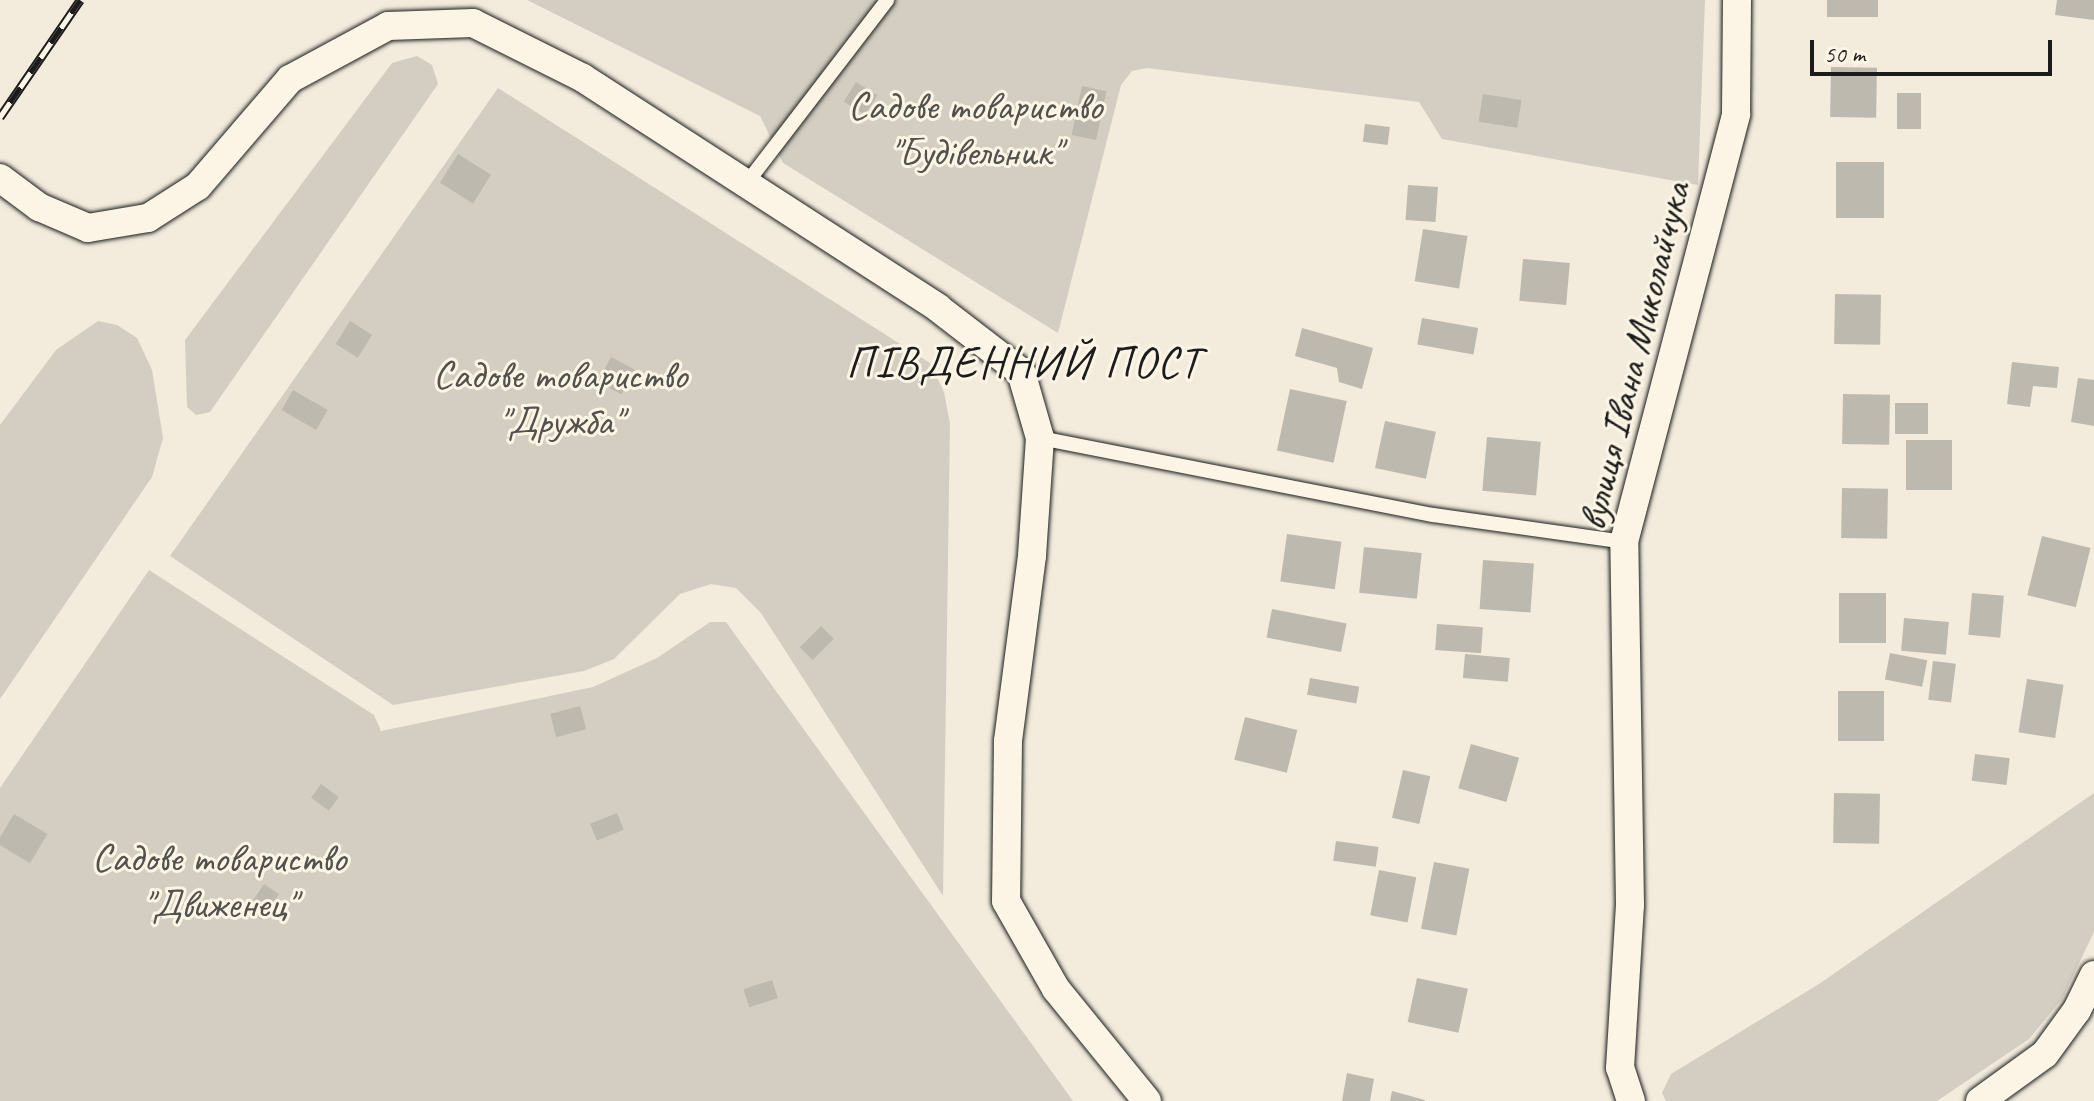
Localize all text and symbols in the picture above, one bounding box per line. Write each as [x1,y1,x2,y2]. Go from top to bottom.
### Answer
scale bar [1814,24,2056,74]
text: 50 m [1824,39,1865,69]
park label: Садове товариство "Будівельник" [847,82,1103,176]
street label: вулиця Івана Миколайчука [1568,178,1700,534]
district label: ПІВДЕННИЙ ПОСТ [846,337,1202,389]
park label: Садове товариство "Дружба" [432,351,688,445]
park label: Садове товариство "Движенец" [91,834,347,928]

